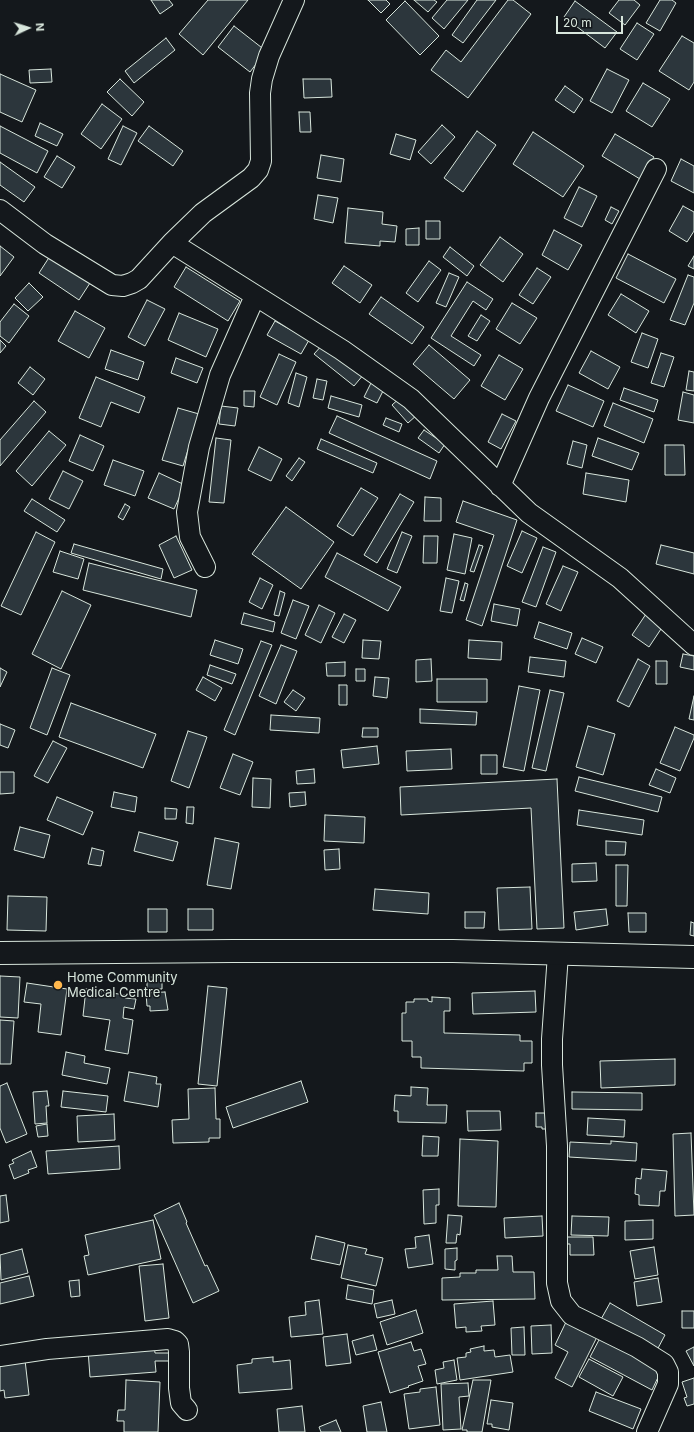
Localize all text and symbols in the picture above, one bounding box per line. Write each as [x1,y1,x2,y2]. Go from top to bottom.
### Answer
north arrow [8,8,48,48]
scale bar [558,8,625,34]
text: 20 m [563,15,592,30]
text: N [33,22,47,32]
place label: Home Community Medical Centre [67,970,177,1001]
marker: Home Community Medical Centre [52,979,64,991]

